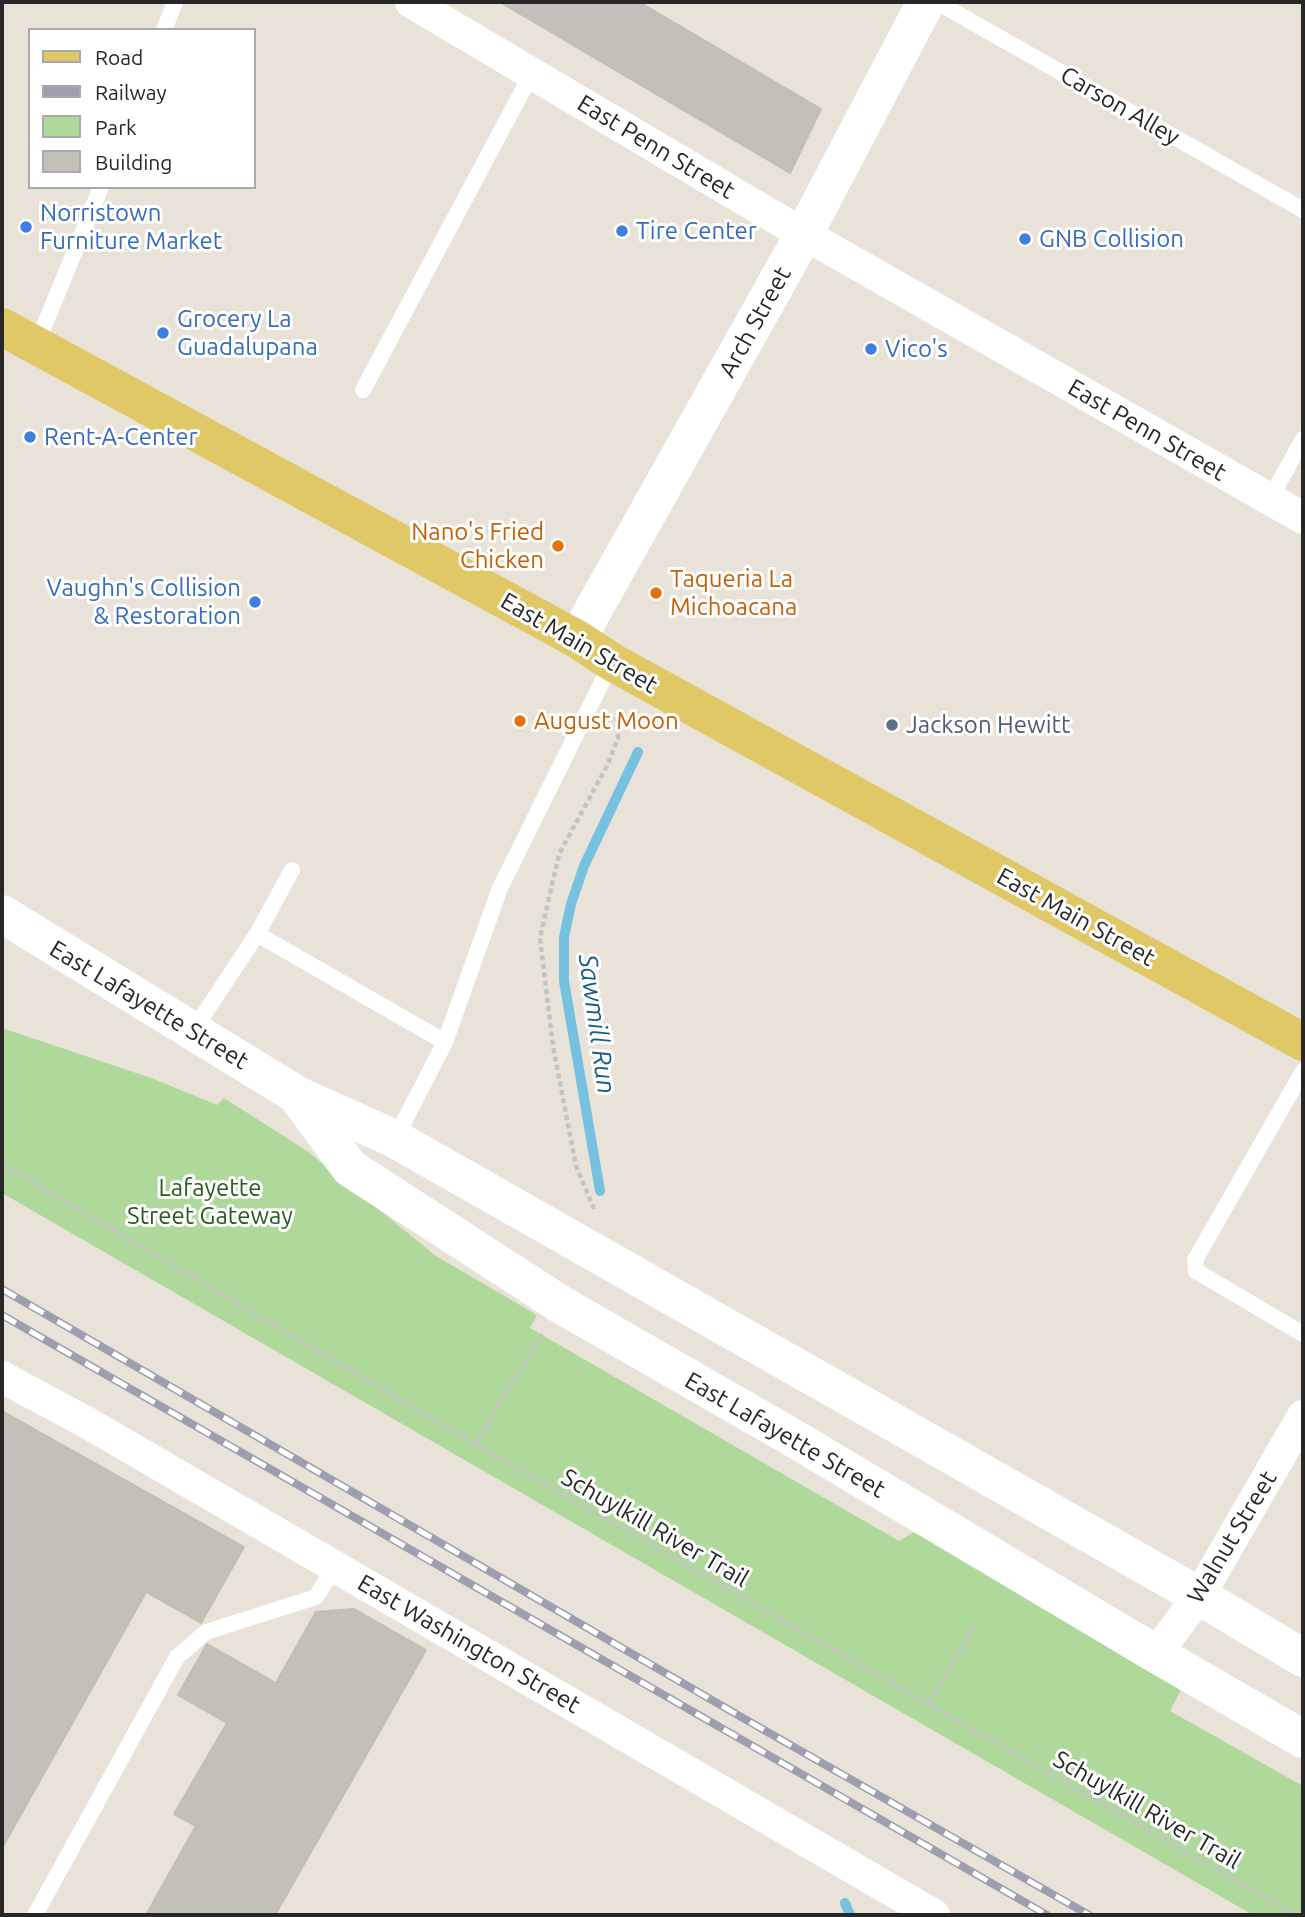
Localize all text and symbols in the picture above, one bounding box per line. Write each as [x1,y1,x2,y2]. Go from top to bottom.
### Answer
legend [28,28,256,189]
text: Road [95,45,143,69]
street label: Carson Alley [1055,60,1185,152]
text: Railway [95,80,167,104]
street label: East Penn Street [572,89,740,205]
text: Park [95,115,137,139]
text: Building [95,150,172,174]
place label: Norristown Furniture Market [40,199,222,255]
place label: Tire Center [636,217,757,245]
marker: Norristown Furniture Market [18,219,34,235]
marker: Tire Center [614,223,630,239]
place label: GNB Collision [1039,225,1184,253]
marker: GNB Collision [1017,231,1033,247]
street label: Arch Street [713,262,797,382]
place label: Grocery La Guadalupana [177,305,318,361]
marker: Grocery La Guadalupana [155,325,171,341]
place label: Vico's [885,335,948,363]
marker: Vico's [863,341,879,357]
street label: East Penn Street [1063,373,1231,487]
place label: Rent-A-Center [44,423,198,451]
marker: Rent-A-Center [22,429,38,445]
place label: Nano's Fried Chicken [411,518,544,574]
marker: Nano's Fried Chicken [550,538,566,554]
place label: Taqueria La Michoacana [670,565,797,621]
place label: Vaughn's Collision & Restoration [47,574,241,630]
marker: Taqueria La Michoacana [648,585,664,601]
street label: East Main Street [495,586,663,700]
marker: Vaughn's Collision & Restoration [247,594,263,610]
place label: August Moon [534,707,679,735]
place label: Jackson Hewitt [906,711,1070,739]
marker: August Moon [512,713,528,729]
marker: Jackson Hewitt [884,717,900,733]
street label: East Main Street [992,862,1160,972]
street label: East Lafayette Street [45,934,253,1076]
water label: Sawmill Run [572,952,622,1096]
park label: Lafayette Street Gateway [127,1174,293,1230]
street label: East Lafayette Street [680,1366,890,1504]
street label: Schuylkill River Trail [556,1463,754,1593]
street label: Walnut Street [1181,1465,1283,1609]
street label: East Washington Street [353,1568,585,1720]
street label: Schuylkill River Trail [1048,1745,1246,1875]

